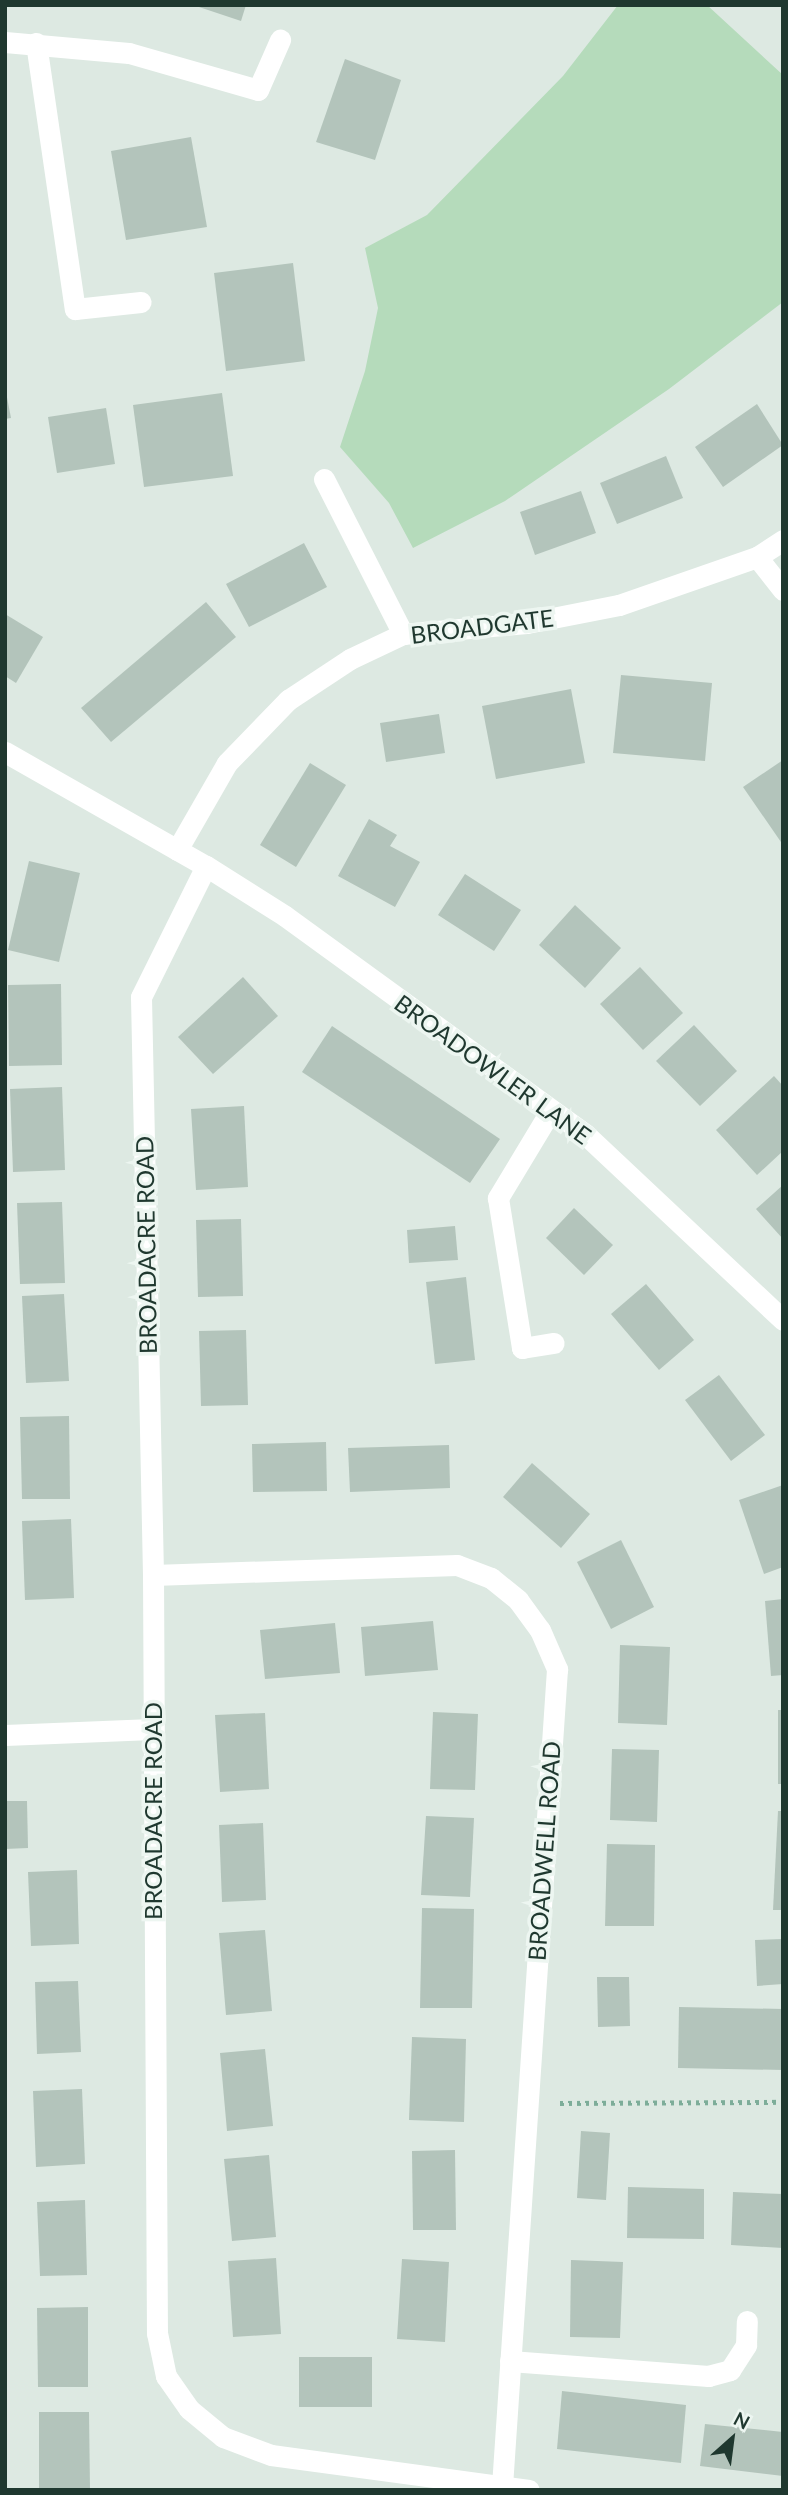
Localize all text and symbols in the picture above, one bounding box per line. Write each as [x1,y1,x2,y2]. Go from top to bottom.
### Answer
street label: BROADGATE [409,603,555,649]
street label: BROADOWLER LANE [389,988,597,1150]
street label: BROADACRE ROAD [130,1136,162,1354]
street label: BROADACRE ROAD [139,1702,167,1920]
street label: BROADWELL ROAD [522,1740,566,1962]
north arrow [697,2404,767,2474]
text: N [730,2406,754,2434]

